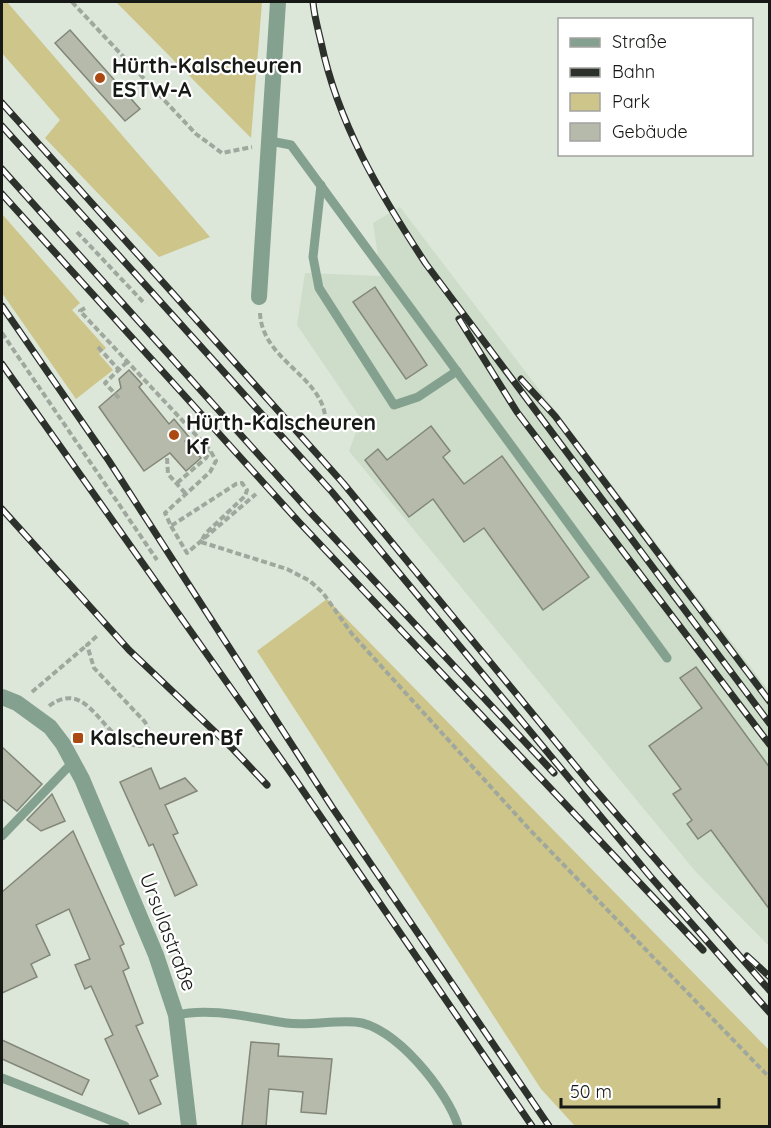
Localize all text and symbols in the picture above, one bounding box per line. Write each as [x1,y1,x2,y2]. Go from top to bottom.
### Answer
legend [558,18,753,156]
text: Straße [612,30,667,53]
place label: Hürth-Kalscheuren ESTW-A [112,52,302,102]
text: Bahn [612,60,655,83]
marker: Hürth-Kalscheuren ESTW-A [93,71,107,85]
text: Park [612,90,650,113]
text: Gebäude [612,120,688,143]
place label: Hürth-Kalscheuren Kf [186,409,376,459]
marker: Hürth-Kalscheuren Kf [167,428,181,442]
place label: Kalscheuren Bf [90,724,244,750]
marker: Kalscheuren Bf [71,731,85,745]
street label: Ursulastraße [134,869,203,994]
scale bar [561,1071,718,1109]
text: 50 m [570,1080,612,1103]

